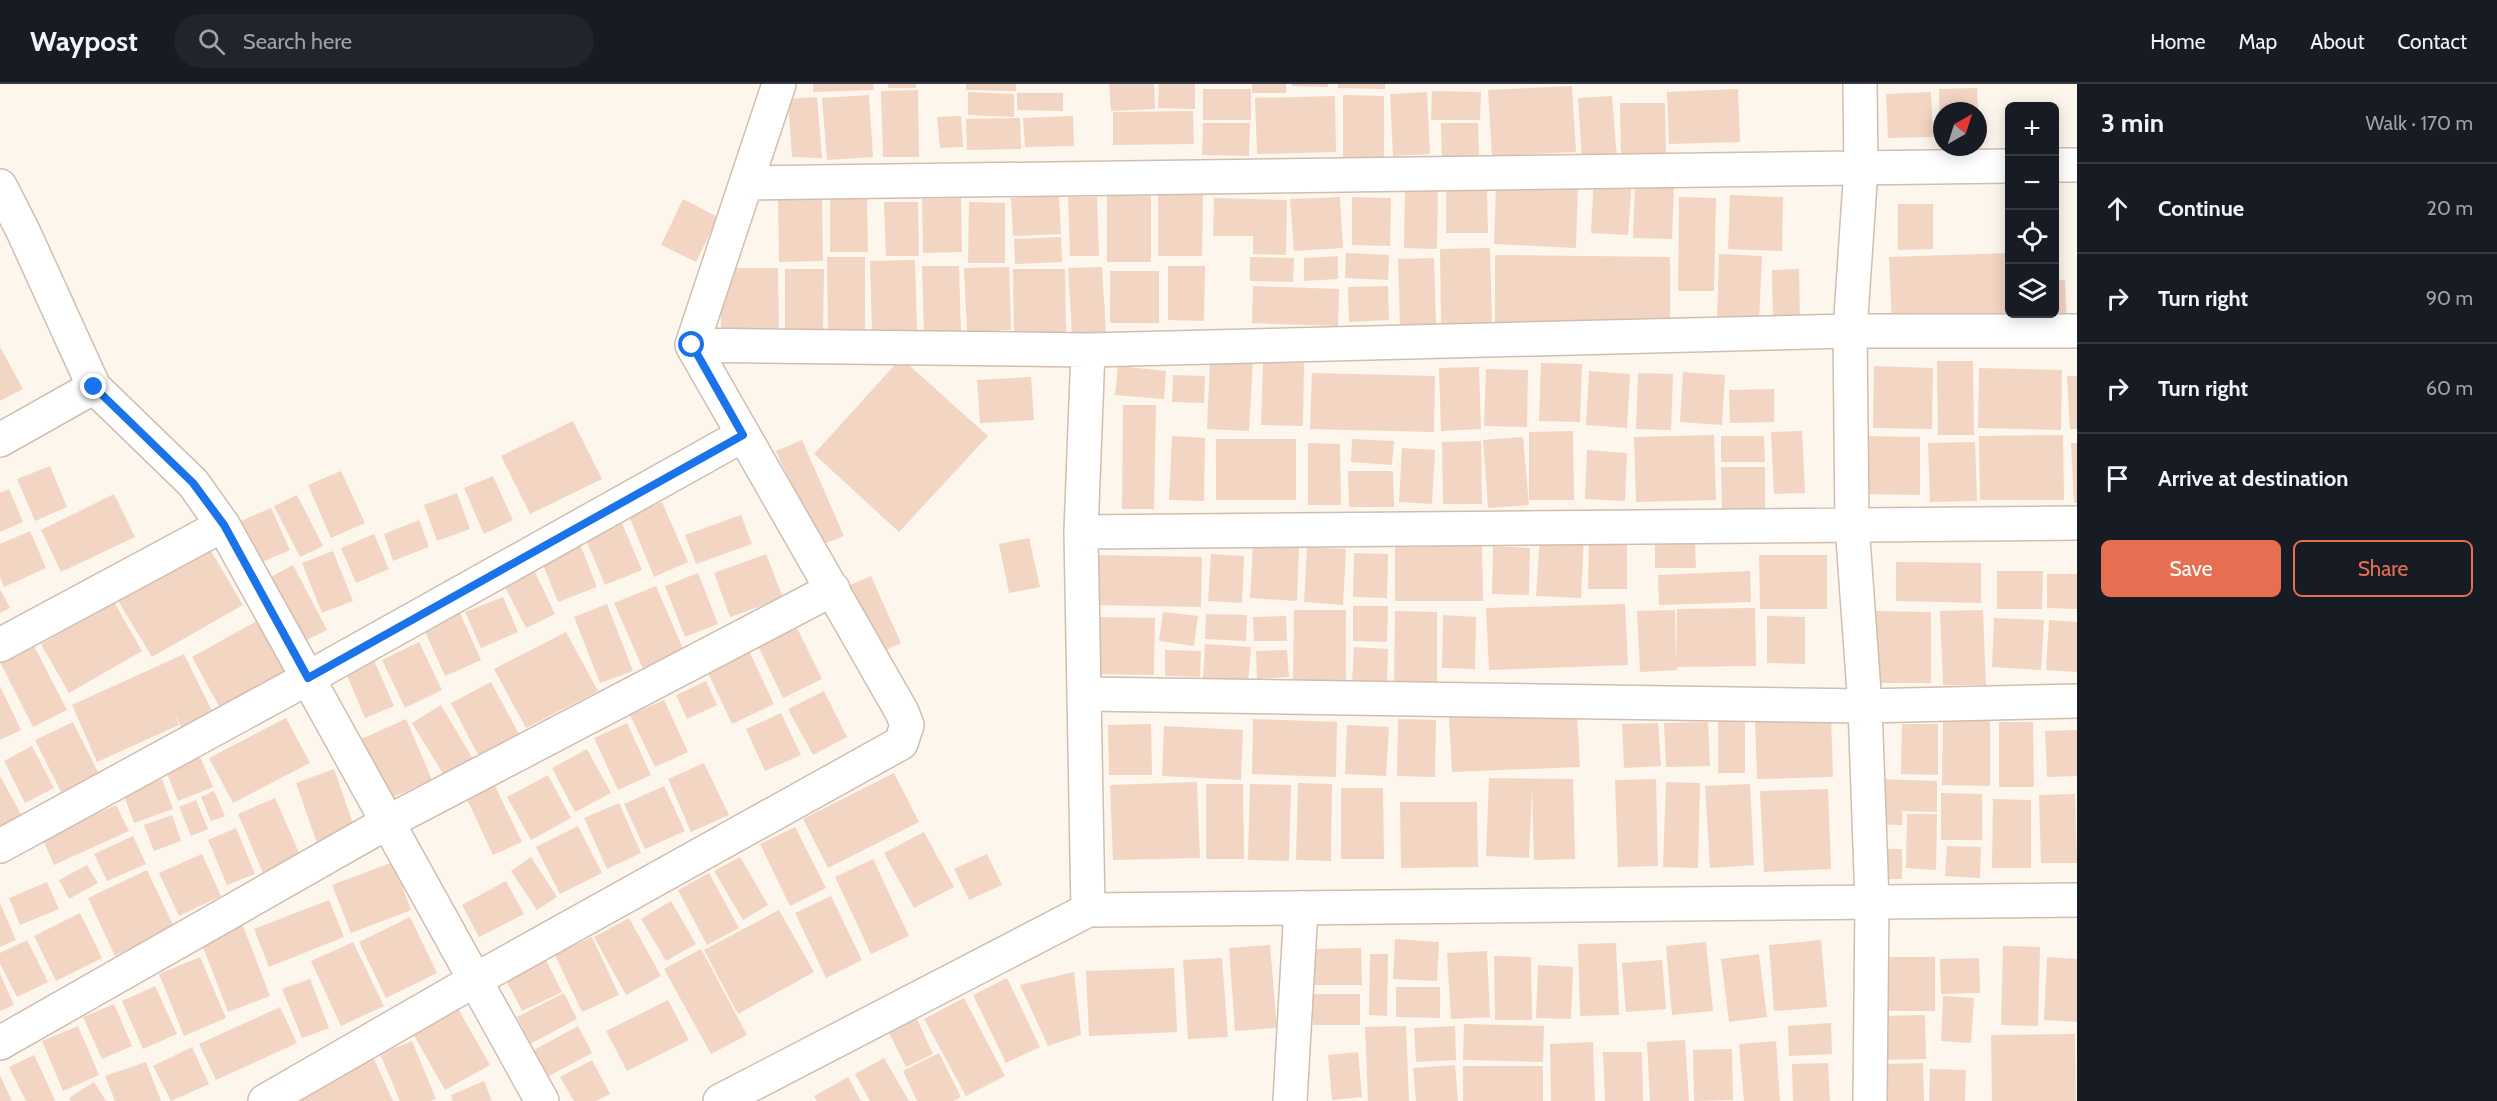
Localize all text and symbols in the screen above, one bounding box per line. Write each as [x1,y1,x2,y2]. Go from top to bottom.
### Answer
search box [174,14,594,68]
text: Waypost [30,24,138,58]
icon: search [195,25,228,58]
text: Search here [243,28,352,55]
text: Home [2150,29,2206,54]
text: Map [2239,29,2277,54]
text: About [2310,29,2364,54]
text: Contact [2397,29,2467,54]
north arrow [1933,102,1987,156]
map controls [2005,102,2059,318]
button: + [2005,102,2059,156]
text: 3 min [2101,107,2164,139]
text: Walk · 170 m [2365,111,2473,135]
button: − [2005,156,2059,210]
icon: ahead [2101,192,2134,225]
text: Continue [2158,195,2244,222]
text: 20 m [2427,196,2473,220]
button: locate [2005,210,2059,264]
button: layers [2005,264,2059,318]
icon: right [2101,282,2134,315]
text: Turn right [2158,285,2248,312]
text: 90 m [2426,286,2473,310]
route start [678,331,704,357]
icon: right [2101,372,2134,405]
route end [80,373,106,399]
text: Turn right [2158,375,2248,402]
text: 60 m [2426,376,2473,400]
icon: arrive [2101,462,2134,495]
text: Arrive at destination [2158,465,2348,492]
button: Save [2101,540,2281,597]
button: Share [2293,540,2473,597]

